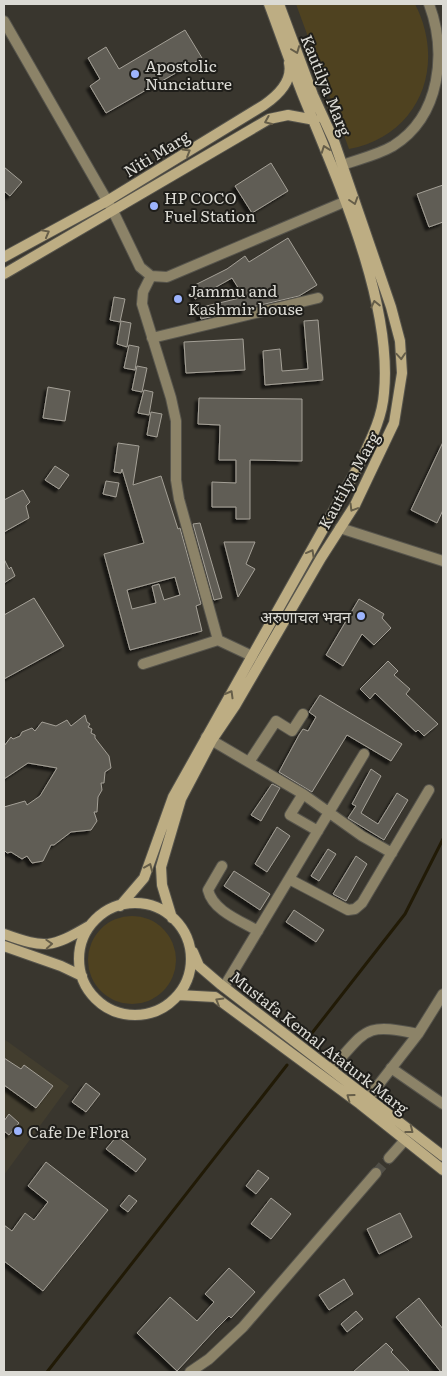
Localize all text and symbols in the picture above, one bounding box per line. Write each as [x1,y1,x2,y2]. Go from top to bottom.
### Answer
street label: Kautilya Marg [296,31,358,140]
one-way arrow [289,45,300,54]
place label: Apostolic Nunciature [145,53,232,95]
marker: Apostolic Nunciature [129,68,141,80]
one-way arrow [264,115,273,126]
street label: Niti Marg [118,124,194,182]
one-way arrow [321,145,332,154]
one-way arrow [182,148,191,158]
place label: HP COCO Fuel Station [164,185,256,227]
one-way arrow [348,196,358,205]
marker: HP COCO Fuel Station [148,200,160,212]
one-way arrow [41,230,50,240]
place label: Jammu and Kashmir house [188,278,303,320]
marker: Jammu and Kashmir house [172,293,184,305]
one-way arrow [370,299,381,308]
one-way arrow [395,352,406,360]
street label: Kautilya Marg [311,427,385,533]
one-way arrow [349,503,359,512]
one-way arrow [305,550,315,559]
place label: अरुणाचल भवन [260,604,352,628]
marker: अरुणाचल भवन [355,610,367,622]
one-way arrow [223,690,233,699]
one-way arrow [142,863,153,872]
one-way arrow [46,938,54,949]
street label: Mustafa Kemal Ataturk Marg [226,965,414,1119]
one-way arrow [215,997,224,1007]
one-way arrow [347,1094,356,1102]
place label: Cafe De Flora [28,1119,129,1143]
marker: Cafe De Flora [12,1125,24,1137]
one-way arrow [404,1125,413,1133]

